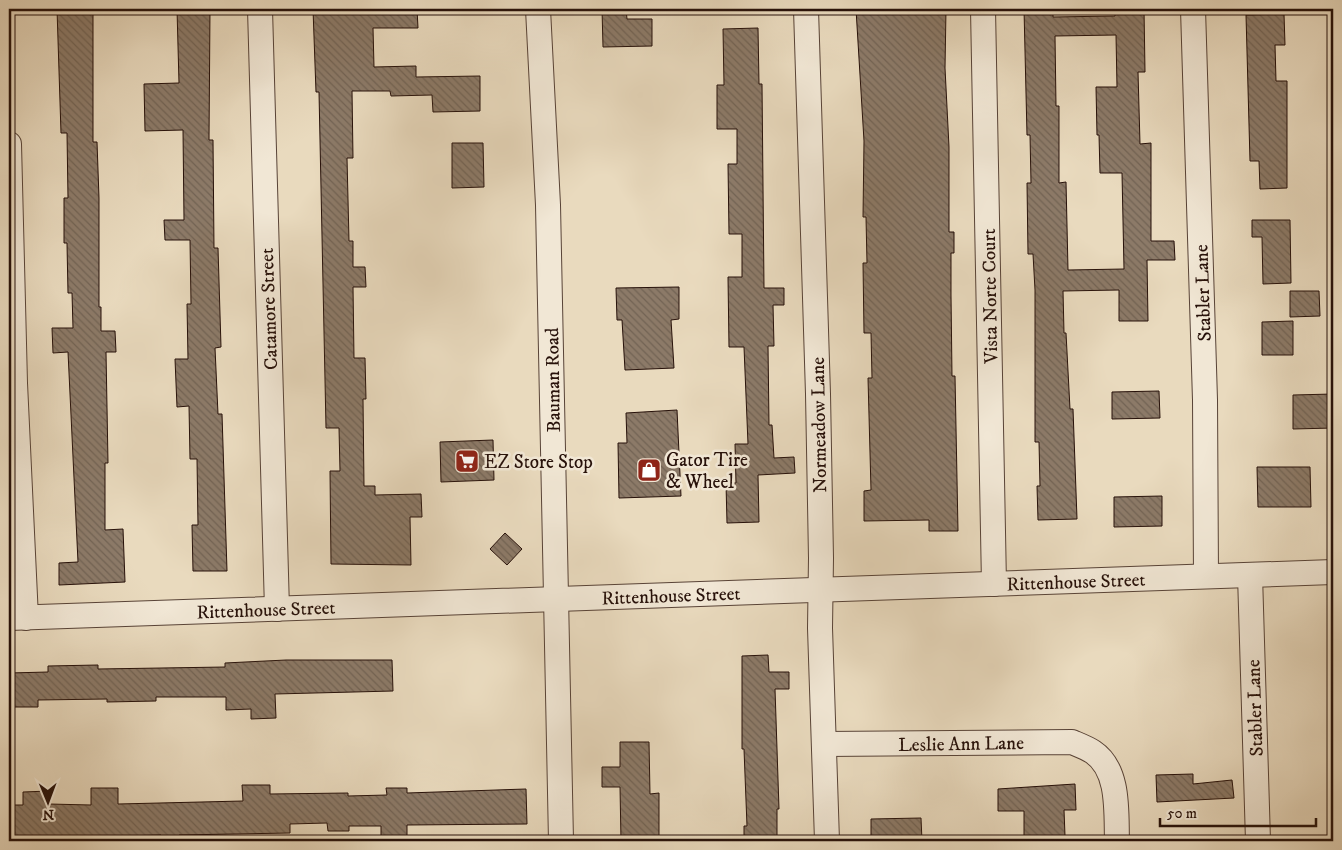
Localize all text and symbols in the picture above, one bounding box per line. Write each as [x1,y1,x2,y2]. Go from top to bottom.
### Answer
street label: Vista Norte Court [978,228,1003,365]
street label: Stabler Lane [1190,244,1217,342]
street label: Catamore Street [256,247,283,370]
street label: Bauman Road [541,327,566,433]
street label: Normeadow Lane [807,357,832,493]
supermarket icon: EZ Store Stop [454,448,480,474]
place label: Gator Tire & Wheel [666,449,748,494]
place label: EZ Store Stop [484,451,593,474]
shop icon: Gator Tire & Wheel [636,457,662,483]
street label: Rittenhouse Street [1006,569,1146,596]
street label: Rittenhouse Street [601,583,741,610]
street label: Rittenhouse Street [196,597,336,624]
street label: Stabler Lane [1242,659,1269,757]
street label: Leslie Ann Lane [898,732,1024,757]
north arrow [22,778,72,828]
scale bar [1160,795,1316,827]
text: 50 m [1167,804,1197,823]
text: N [42,805,54,823]

